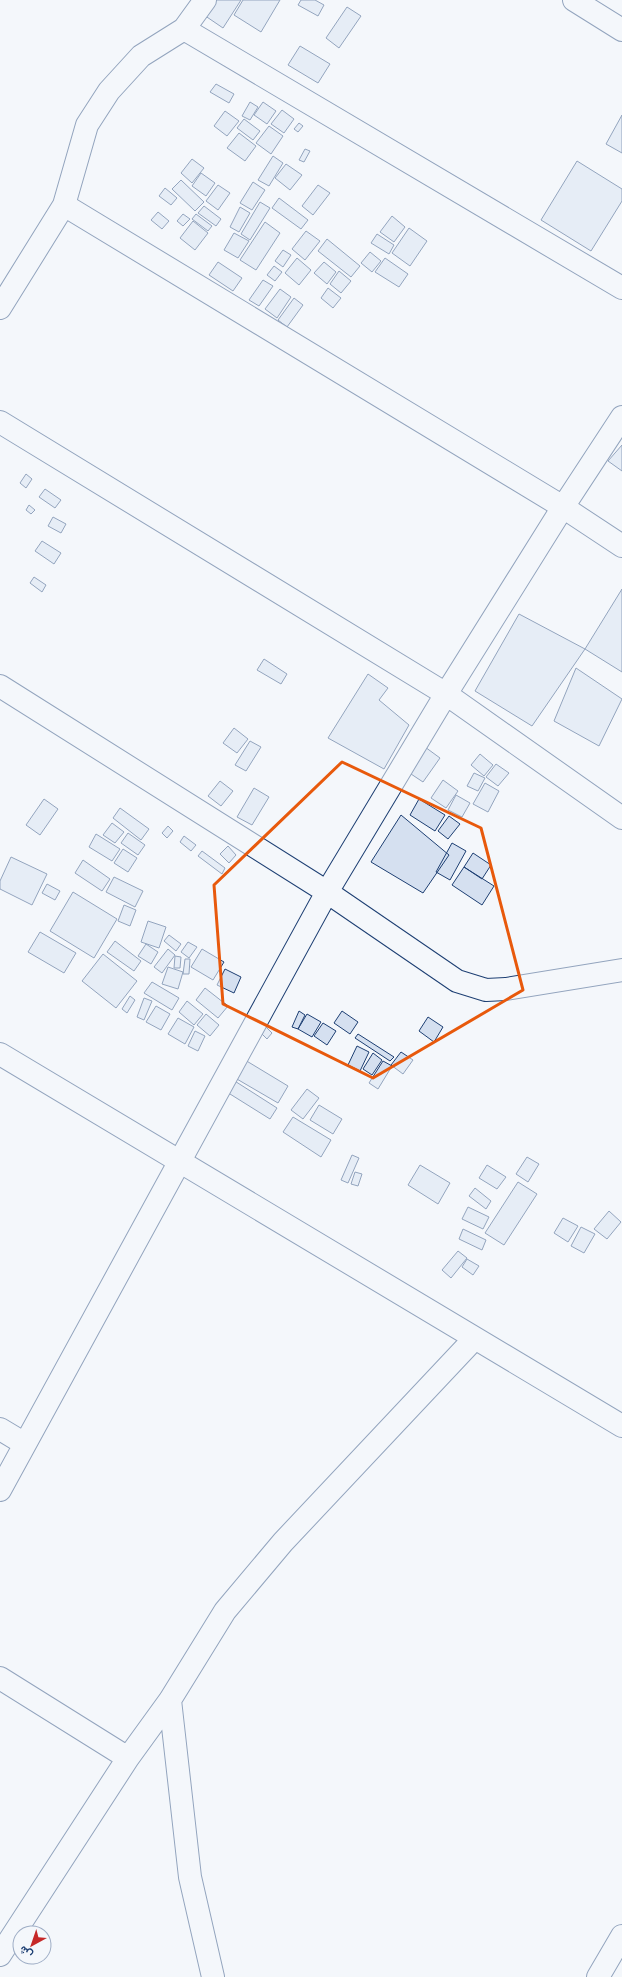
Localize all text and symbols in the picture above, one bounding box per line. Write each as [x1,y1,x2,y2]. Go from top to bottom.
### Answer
north arrow [12,1925,52,1965]
text: ش [17,1943,35,1962]

